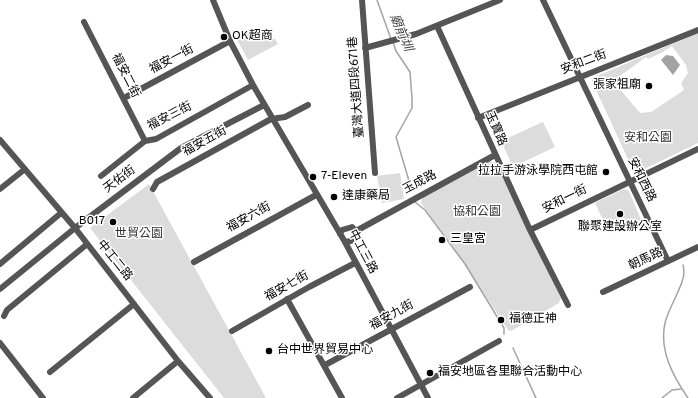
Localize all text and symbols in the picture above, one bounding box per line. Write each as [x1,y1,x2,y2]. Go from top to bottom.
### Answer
water label: 廟前圳 [385,12,415,54]
place label: OK超商 [232,30,273,44]
marker: OK超商 [219,32,229,42]
street label: 臺灣大道四段671巷 [346,36,368,138]
street label: 福安一街 [147,42,197,78]
street label: 安和二街 [559,48,609,78]
street label: 福安二街 [108,51,142,101]
place label: 張家祖廟 [593,79,641,93]
marker: 張家祖廟 [644,81,654,91]
street label: 福安三街 [145,100,195,134]
street label: 玉寶路 [481,110,509,148]
street label: 福安五街 [181,124,229,160]
park label: 安和公園 [624,132,672,146]
street label: 安和西路 [624,155,658,205]
street label: 天佑街 [101,163,139,197]
place label: 拉拉手游泳學院西屯館 [478,165,598,179]
marker: 拉拉手游泳學院西屯館 [601,167,611,177]
street label: 玉成路 [401,168,439,198]
place label: 7-Eleven [321,170,367,184]
marker: 7-Eleven [308,172,318,182]
street label: 安和一街 [540,183,590,217]
place label: 達康藥局 [342,190,390,204]
marker: 達康藥局 [329,192,339,202]
street label: 福安六街 [225,200,273,236]
park label: 協和公園 [453,206,501,220]
marker: 聯聚建設辦公室 [615,209,625,219]
place label: B017 [79,215,105,229]
marker: B017 [108,217,118,227]
place label: 聯聚建設辦公室 [578,221,662,235]
street label: 中工三路 [344,227,380,277]
park label: 世貿公園 [115,228,163,242]
place label: 三皇宮 [450,233,486,247]
marker: 三皇宮 [437,235,447,245]
street label: 中工二路 [93,238,135,284]
street label: 朝馬路 [627,246,665,274]
street label: 福安七街 [263,269,311,305]
street label: 福安九街 [368,298,416,334]
place label: 福德正神 [509,313,557,327]
marker: 福德正神 [496,315,506,325]
place label: 台中世界貿易中心 [277,344,373,358]
marker: 台中世界貿易中心 [264,346,274,356]
place label: 福安地區各里聯合活動中心 [438,366,582,380]
marker: 福安地區各里聯合活動中心 [425,368,435,378]

